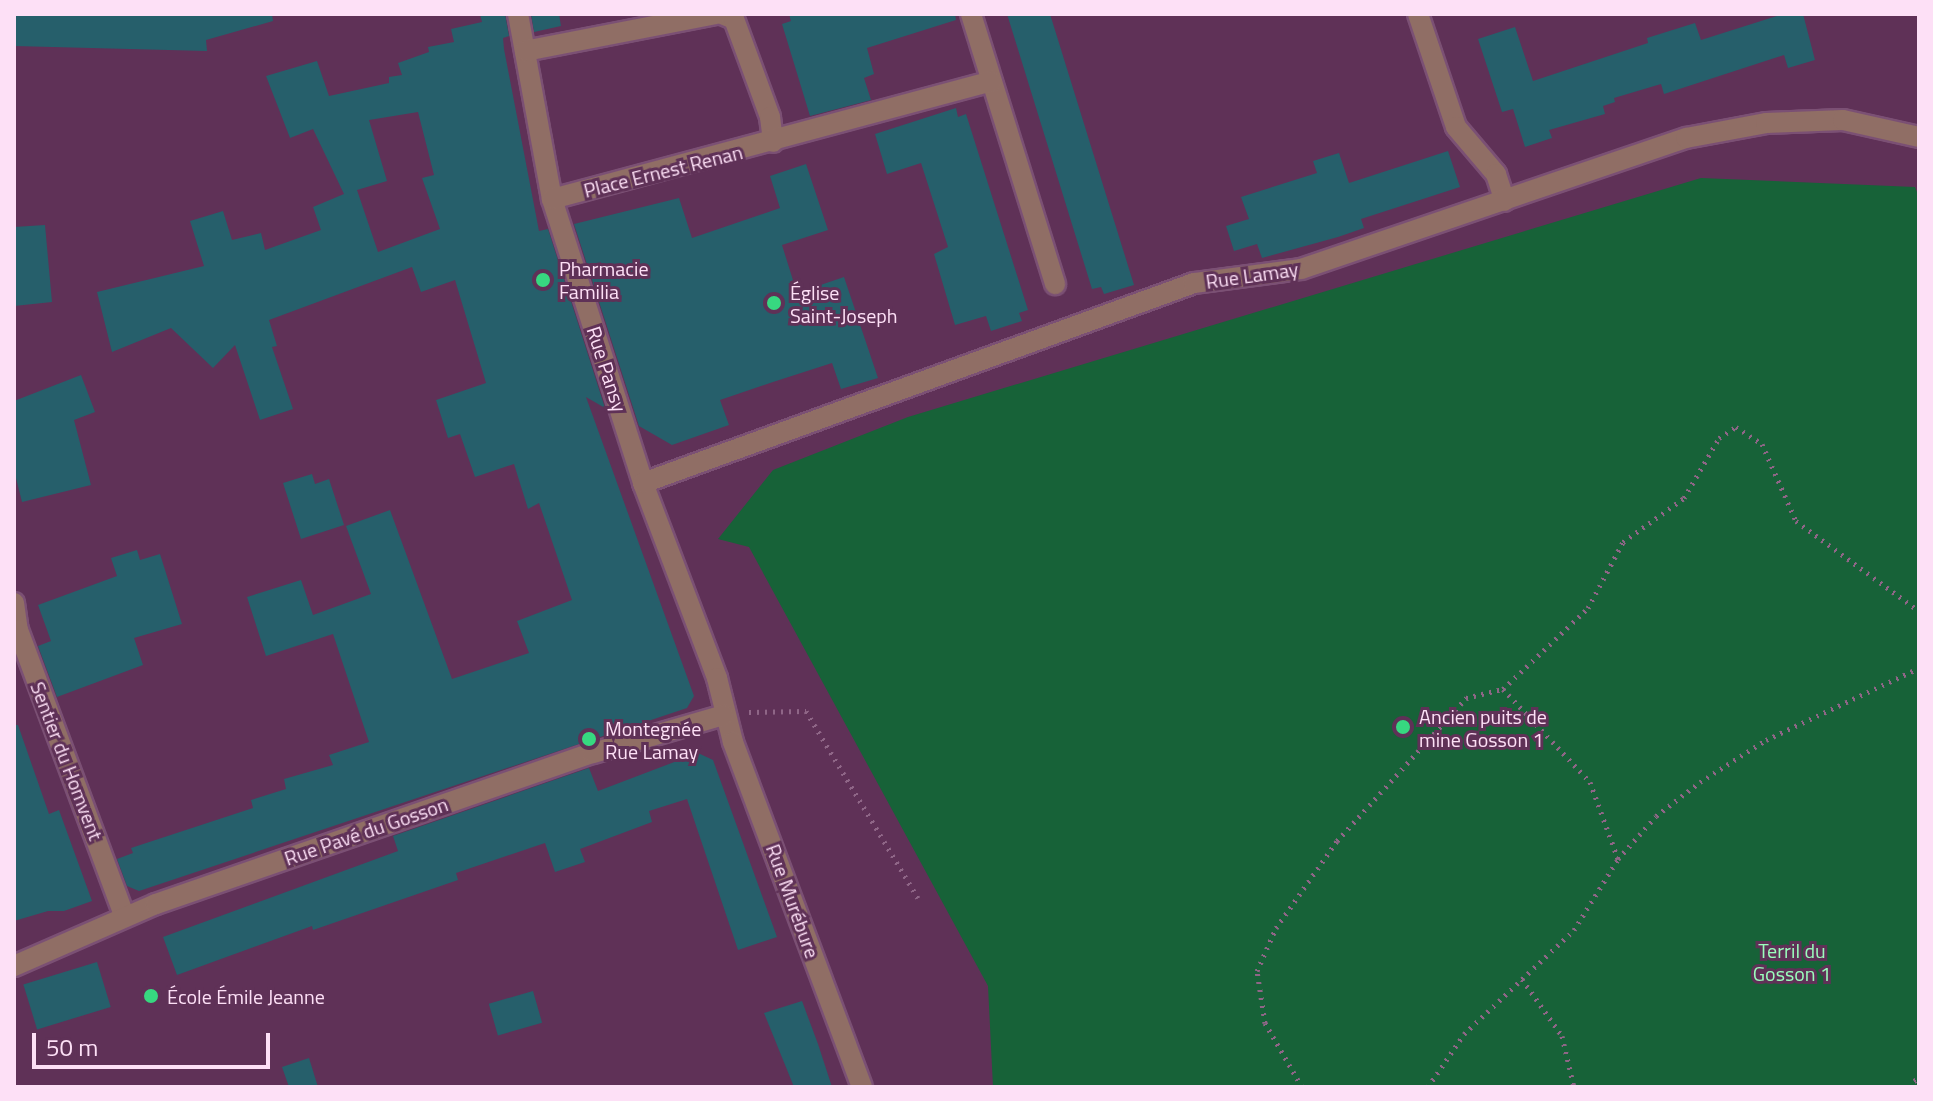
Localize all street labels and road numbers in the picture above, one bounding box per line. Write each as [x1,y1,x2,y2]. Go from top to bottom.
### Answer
street label: Place Ernest Renan [581,140,745,202]
street label: Rue Lamay [1204,257,1300,293]
street label: Rue Pansy [582,323,632,415]
street label: Sentier du Homvent [26,678,108,844]
street label: Rue Pavé du Gosson [281,792,451,870]
street label: Rue Murébure [761,841,825,961]

